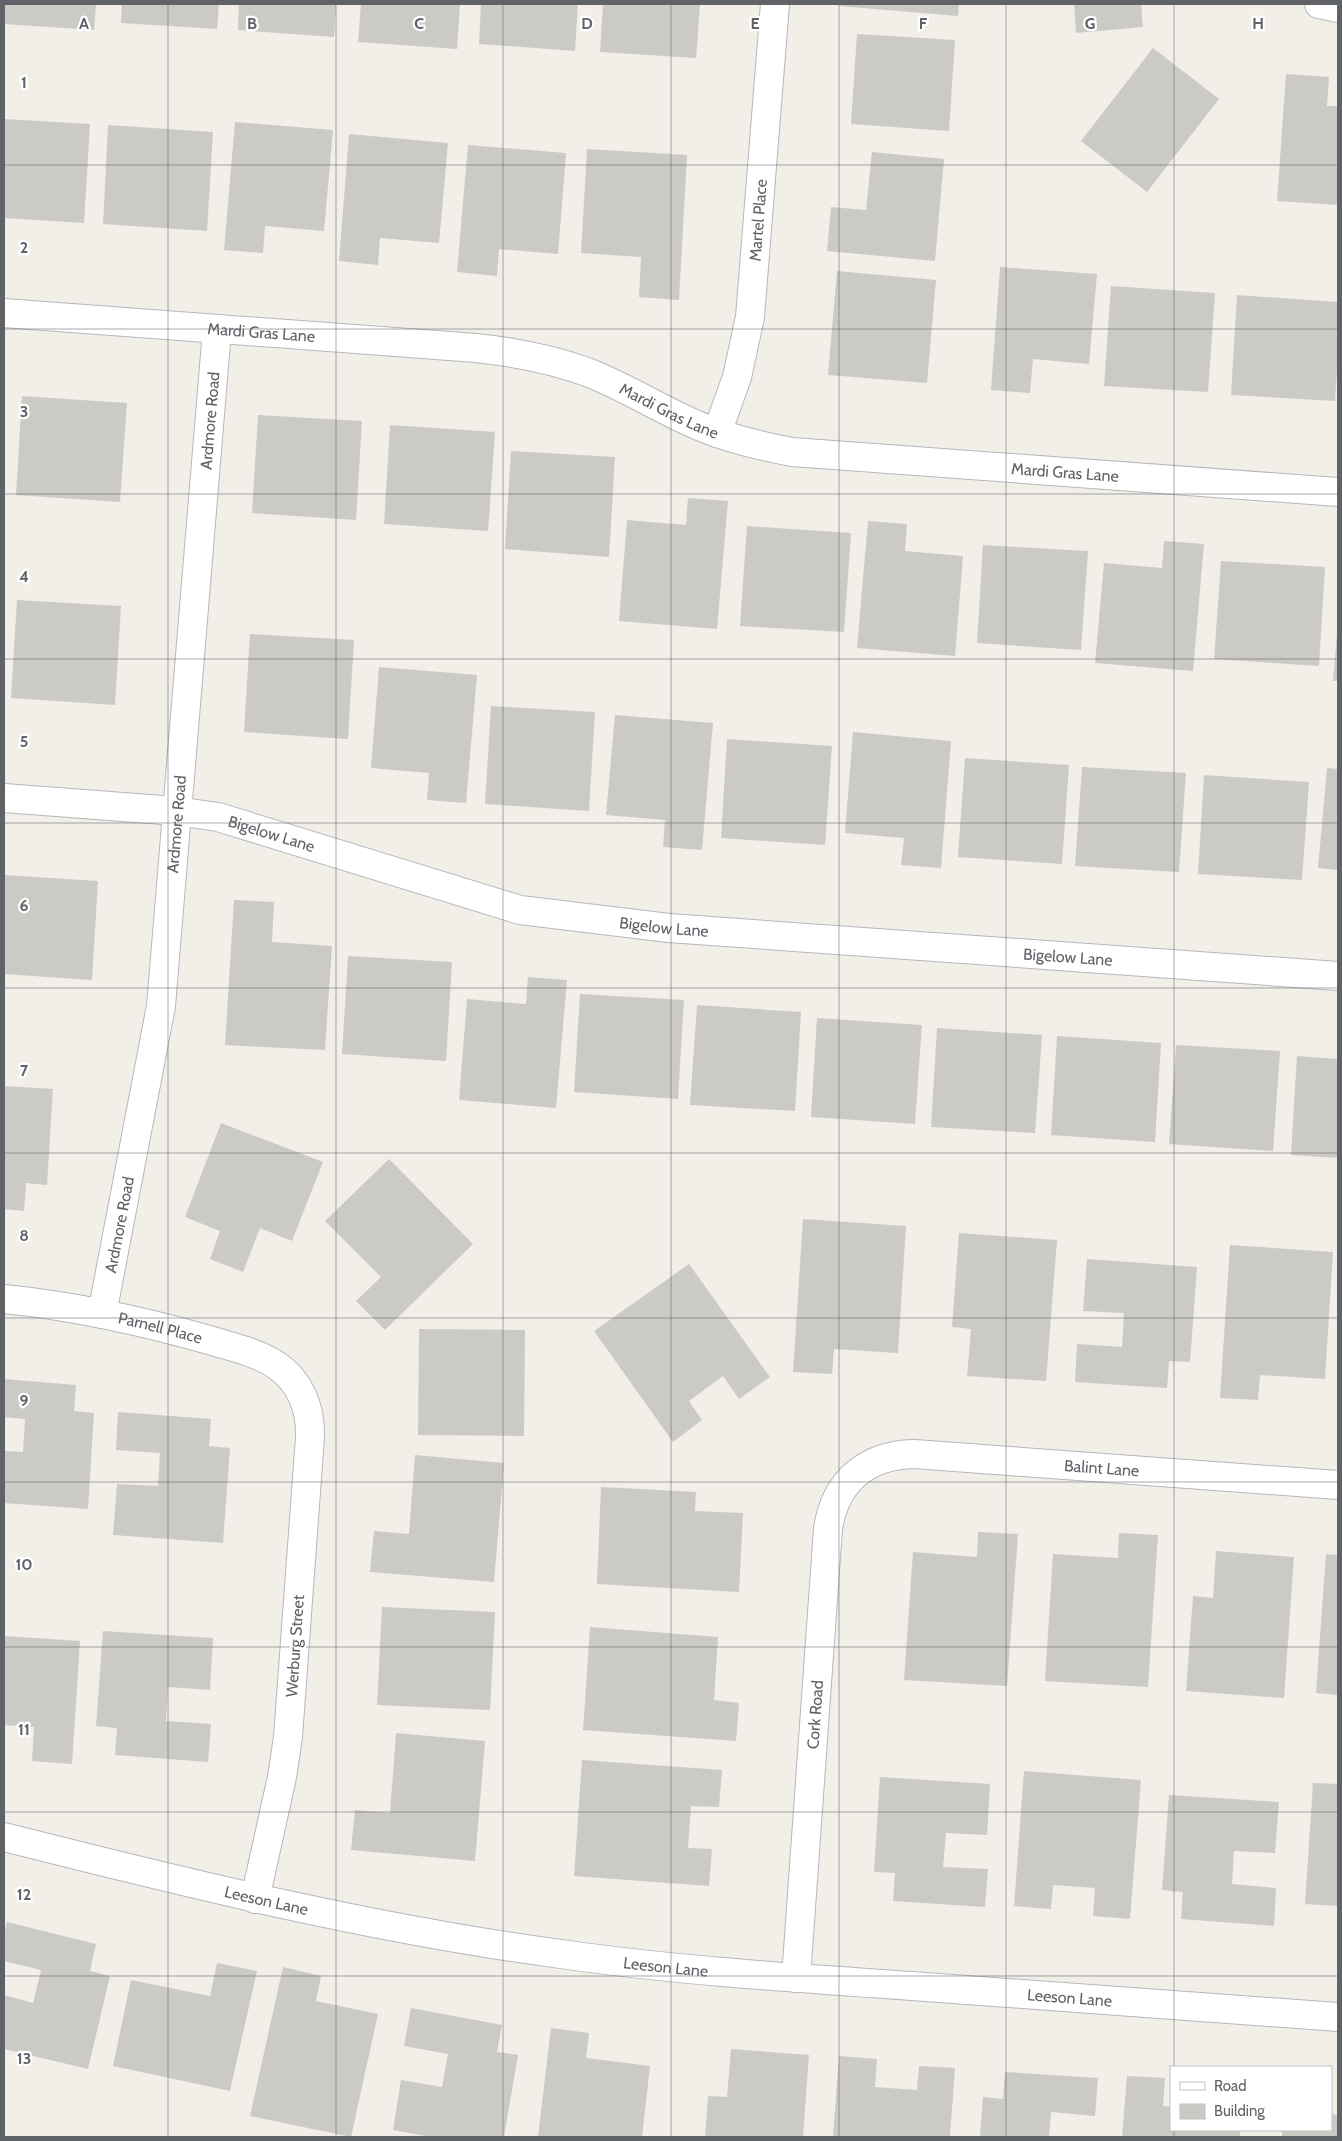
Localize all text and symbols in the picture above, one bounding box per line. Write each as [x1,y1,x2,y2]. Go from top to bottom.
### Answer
text: A [79,14,89,33]
text: B [247,14,257,33]
text: C [414,14,424,33]
text: D [581,14,593,33]
text: E [750,14,760,33]
text: F [919,14,928,33]
text: G [1085,14,1095,33]
text: H [1252,14,1264,33]
text: 1 [21,73,27,92]
street label: Martel Place [745,178,770,262]
text: 2 [20,238,28,257]
street label: Mardi Gras Lane [207,319,316,346]
street label: Ardmore Road [196,371,223,470]
street label: Mardi Gras Lane [617,379,721,442]
text: 3 [20,402,28,421]
street label: Mardi Gras Lane [1011,459,1119,485]
text: 4 [19,567,29,586]
text: 5 [20,732,28,751]
street label: Ardmore Road [163,775,190,874]
street label: Bigelow Lane [226,811,317,856]
text: 6 [20,896,29,915]
street label: Bigelow Lane [618,913,709,940]
street label: Bigelow Lane [1023,944,1113,969]
text: 7 [20,1061,29,1080]
street label: Ardmore Road [101,1175,138,1274]
text: 8 [19,1226,29,1245]
street label: Parnell Place [117,1308,205,1347]
text: 9 [20,1391,29,1410]
street label: Balint Lane [1064,1456,1140,1480]
text: 10 [15,1555,33,1574]
street label: Werburg Street [282,1594,308,1698]
street label: Cork Road [803,1680,827,1750]
text: 11 [18,1720,30,1739]
street label: Leeson Lane [223,1882,310,1919]
text: 12 [17,1885,31,1904]
street label: Leeson Lane [622,1953,709,1980]
street label: Leeson Lane [1026,1985,1113,2010]
text: 13 [17,2049,31,2068]
legend [1170,2066,1332,2131]
text: Road [1214,2077,1247,2095]
text: Building [1214,2102,1265,2120]

